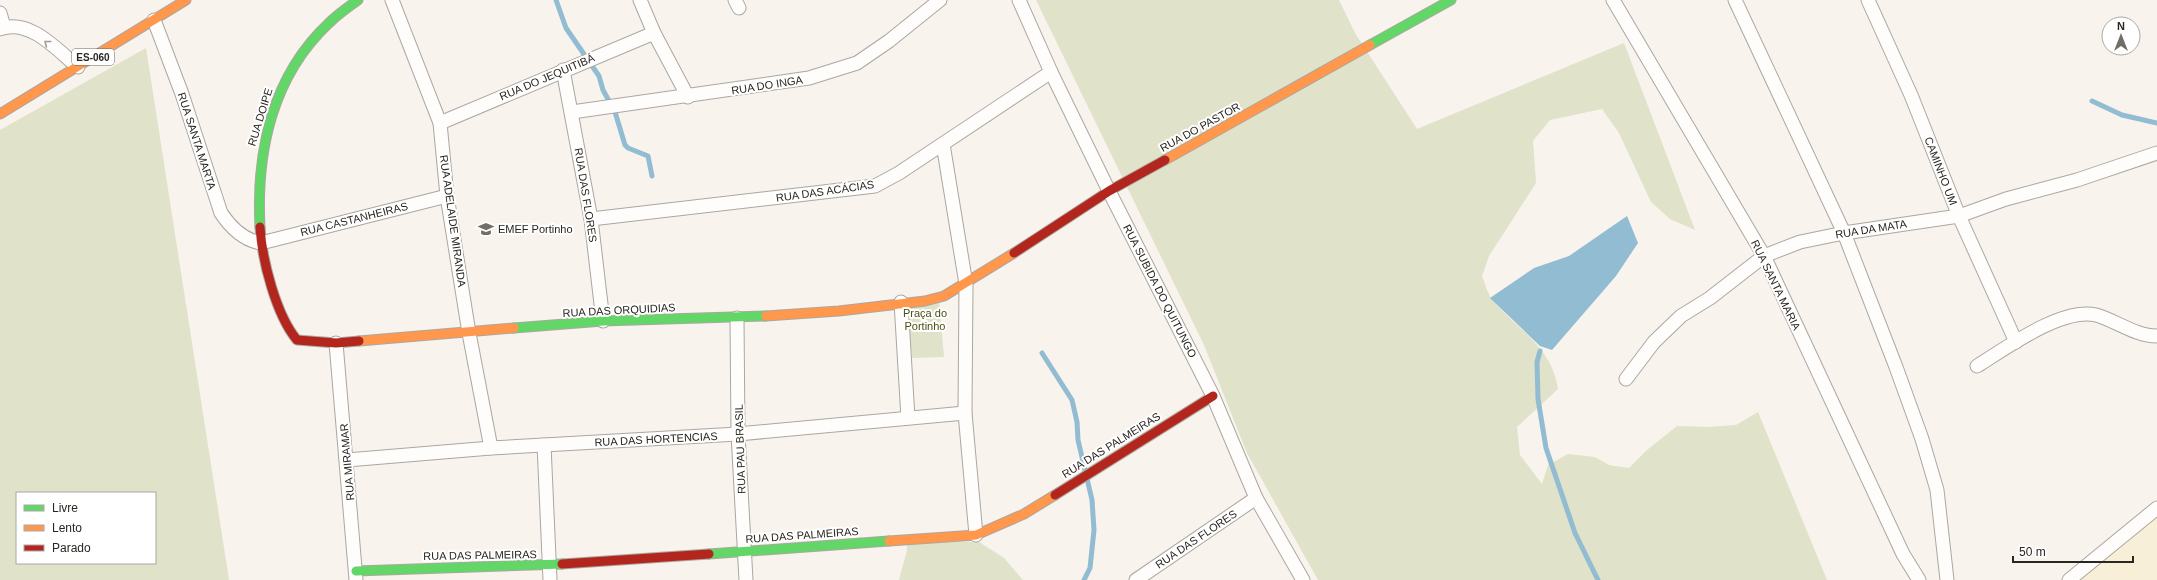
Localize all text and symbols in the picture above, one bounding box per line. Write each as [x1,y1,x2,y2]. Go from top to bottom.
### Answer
north arrow [2101,16,2141,56]
text: N [2117,20,2125,32]
one-way arrow [45,40,52,47]
road number: ES-060 [72,49,114,65]
street label: RUA DO JEQUITIBÁ [498,51,597,102]
street label: RUA DO INGA [730,73,804,97]
street label: RUA DOIPE [246,87,274,147]
street label: RUA SANTA MARTA [176,91,219,192]
street label: RUA DO PASTOR [1158,100,1242,154]
street label: CAMINHO UM [1922,135,1960,207]
street label: RUA DAS FLORES [573,147,599,243]
street label: RUA ADELAIDE MIRANDA [438,154,468,288]
street label: RUA DAS ACÁCIAS [775,178,875,204]
street label: RUA CASTANHEIRAS [299,200,409,238]
street label: RUA DA MATA [1834,217,1908,241]
school or university icon: EMEF Portinho [477,220,495,238]
street label: RUA SUBIDA DO QUITUNGO [1121,222,1199,360]
place label: EMEF Portinho [498,223,573,235]
street label: RUA SANTA MARIA [1749,238,1803,333]
street label: RUA DAS ORQUIDIAS [562,301,676,319]
park label: Praça do Portinho [903,307,947,332]
street label: RUA PAU BRASIL [732,404,748,494]
street label: RUA DAS PALMEIRAS [1060,410,1162,480]
street label: RUA MIRAMAR [338,423,356,501]
street label: RUA DAS HORTENCIAS [594,430,718,448]
legend [16,492,156,564]
text: Livre [52,501,78,515]
street label: RUA DAS FLORES [1153,507,1239,571]
text: Lento [52,521,82,535]
street label: RUA DAS PALMEIRAS [745,525,859,545]
scale bar [2013,538,2133,564]
text: Parado [52,541,91,555]
text: 50 m [2019,545,2046,559]
street label: RUA DAS PALMEIRAS [423,548,537,562]

